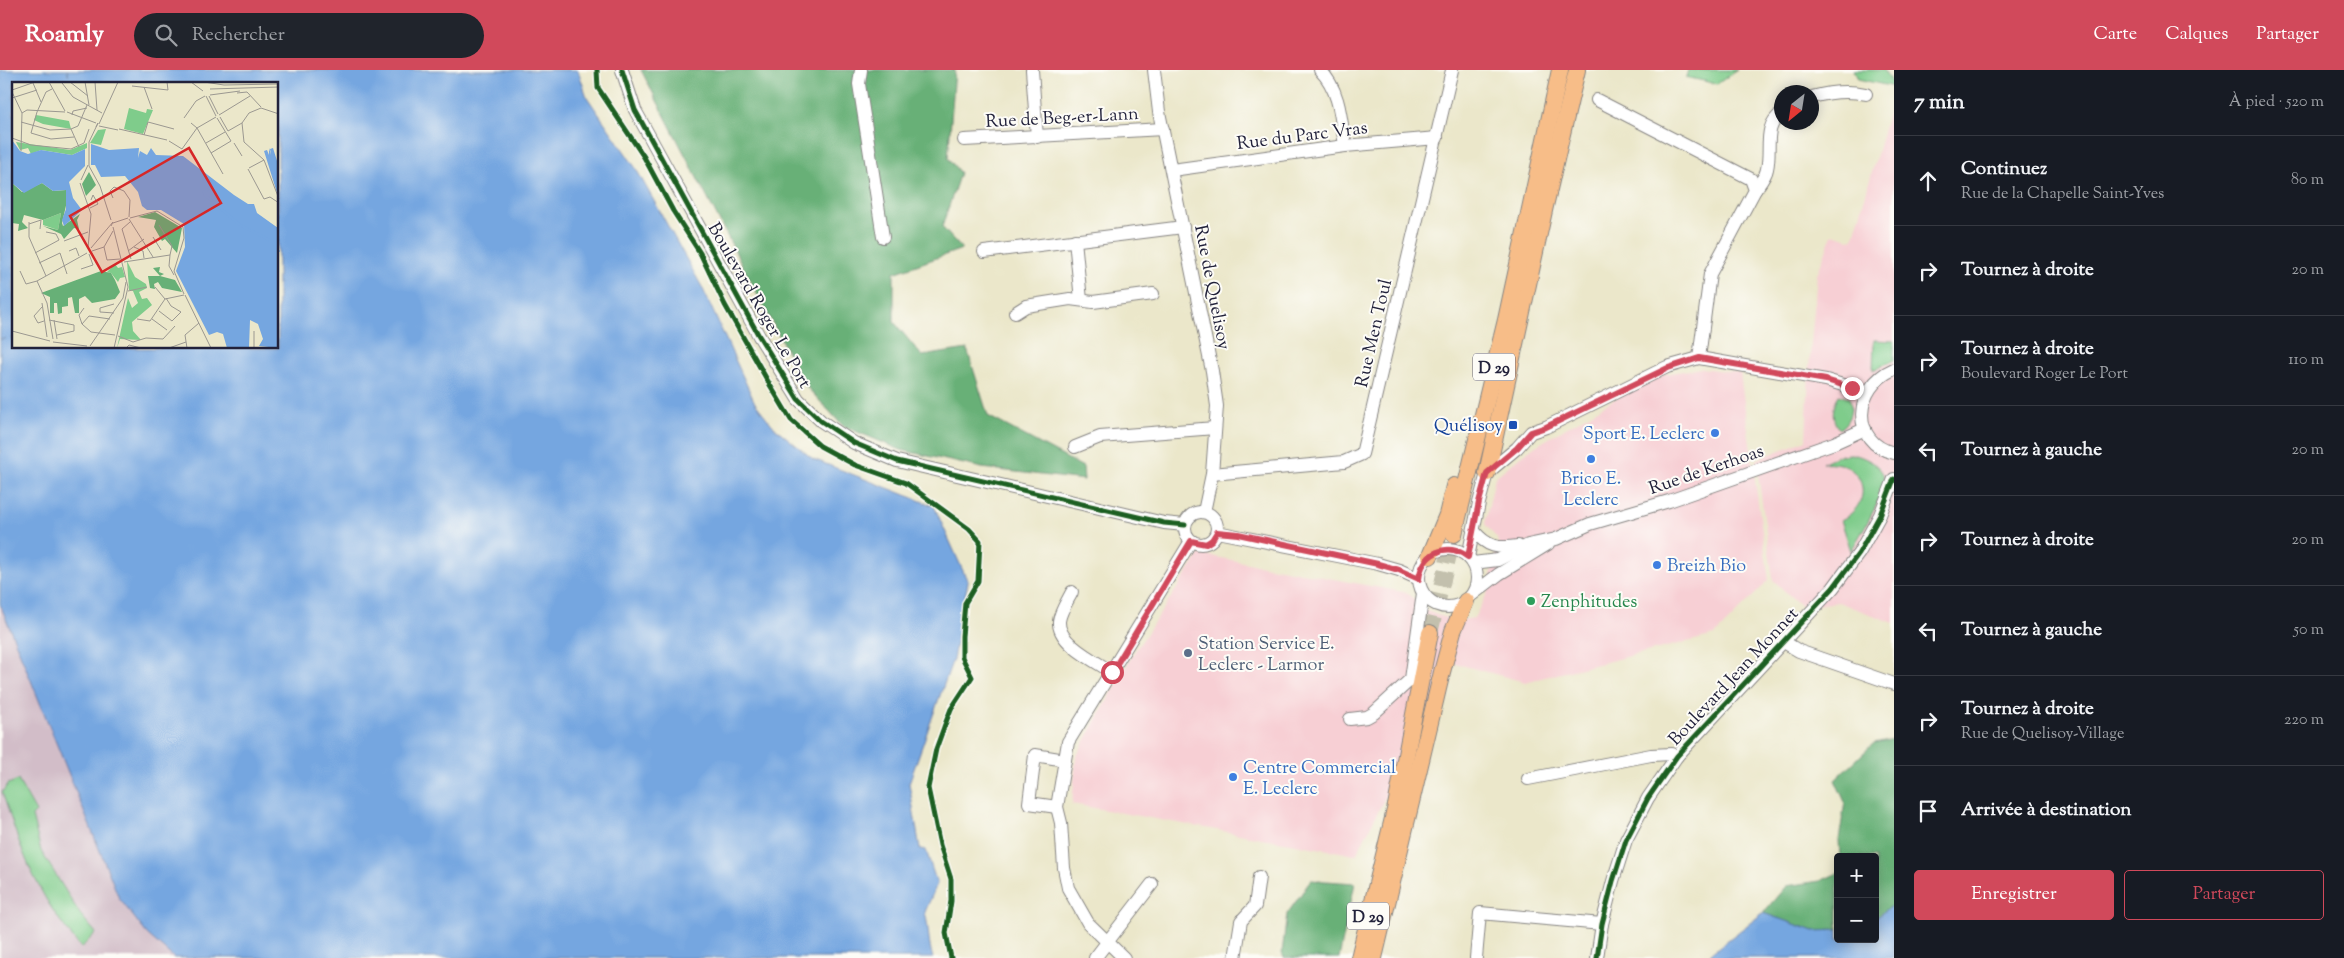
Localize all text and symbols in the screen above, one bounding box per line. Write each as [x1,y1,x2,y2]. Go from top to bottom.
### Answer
search box [134,13,484,58]
text: Roamly [25,18,104,52]
icon: search [152,21,180,49]
text: Rechercher [192,22,285,49]
text: Carte [2094,22,2137,48]
text: Calques [2165,22,2228,48]
text: Partager [2256,22,2319,48]
inset map [12,82,279,349]
north arrow [1774,85,1819,130]
text: 7 min [1914,88,1965,118]
text: À pied · 520 m [2229,91,2324,114]
street label: Rue de Beg-er-Lann [985,102,1140,136]
street label: Rue du Parc Vras [1235,116,1369,158]
text: Continuez [1961,156,2047,183]
icon: ahead [1914,167,1942,195]
text: 80 m [2291,169,2324,192]
text: Rue de la Chapelle Saint-Yves [1961,183,2164,206]
street label: Boulevard Roger Le Port [700,218,816,394]
street label: Rue de Quelisoy [1186,223,1236,352]
icon: right [1914,257,1942,285]
text: Tournez à droite [1961,257,2094,284]
text: 20 m [2291,259,2324,282]
street label: Rue Men Toul [1350,277,1400,390]
text: Tournez à droite [1961,336,2094,363]
icon: right [1914,347,1942,375]
text: 110 m [2288,349,2324,372]
road number: D 29 [1473,354,1515,380]
text: Boulevard Roger Le Port [1961,363,2128,386]
route end [1841,377,1864,400]
place label: Quélisoy [1434,414,1503,440]
marker: Quélisoy [1507,419,1519,431]
place label: Sport E. Leclerc [1583,422,1705,448]
marker: Sport E. Leclerc [1709,427,1721,439]
icon: left [1914,437,1942,465]
text: Tournez à gauche [1961,437,2102,464]
street label: Rue de Kerhoas [1646,439,1768,503]
text: 20 m [2291,439,2324,462]
marker: Brico E. Leclerc [1585,453,1597,465]
place label: Brico E. Leclerc [1561,467,1621,514]
icon: right [1914,527,1942,555]
text: Tournez à droite [1961,527,2094,554]
text: 20 m [2291,529,2324,552]
place label: Breizh Bio [1667,554,1746,580]
marker: Breizh Bio [1651,559,1663,571]
place label: Zenphitudes [1541,590,1637,616]
marker: Zenphitudes [1525,595,1537,607]
street label: Boulevard Jean Monnet [1663,602,1806,752]
icon: left [1914,617,1942,645]
text: Tournez à gauche [1961,617,2102,644]
text: 50 m [2293,619,2324,642]
place label: Station Service E. Leclerc - Larmor [1198,632,1335,679]
marker: Station Service E. Leclerc - Larmor [1182,647,1194,659]
route start [1101,661,1124,684]
text: Tournez à droite [1961,696,2094,723]
icon: right [1914,707,1942,735]
text: 220 m [2284,709,2324,732]
text: Rue de Quelisoy-Village [1961,723,2124,746]
place label: Centre Commercial E. Leclerc [1243,756,1396,803]
marker: Centre Commercial E. Leclerc [1227,771,1239,783]
icon: arrive [1914,797,1942,825]
text: Arrivée à destination [1961,797,2132,824]
map controls [1834,853,1879,943]
button: + [1834,853,1879,898]
button: Enregistrer [1914,870,2114,920]
button: Partager [2124,870,2324,920]
button: − [1834,898,1879,943]
road number: D 29 [1347,902,1389,929]

